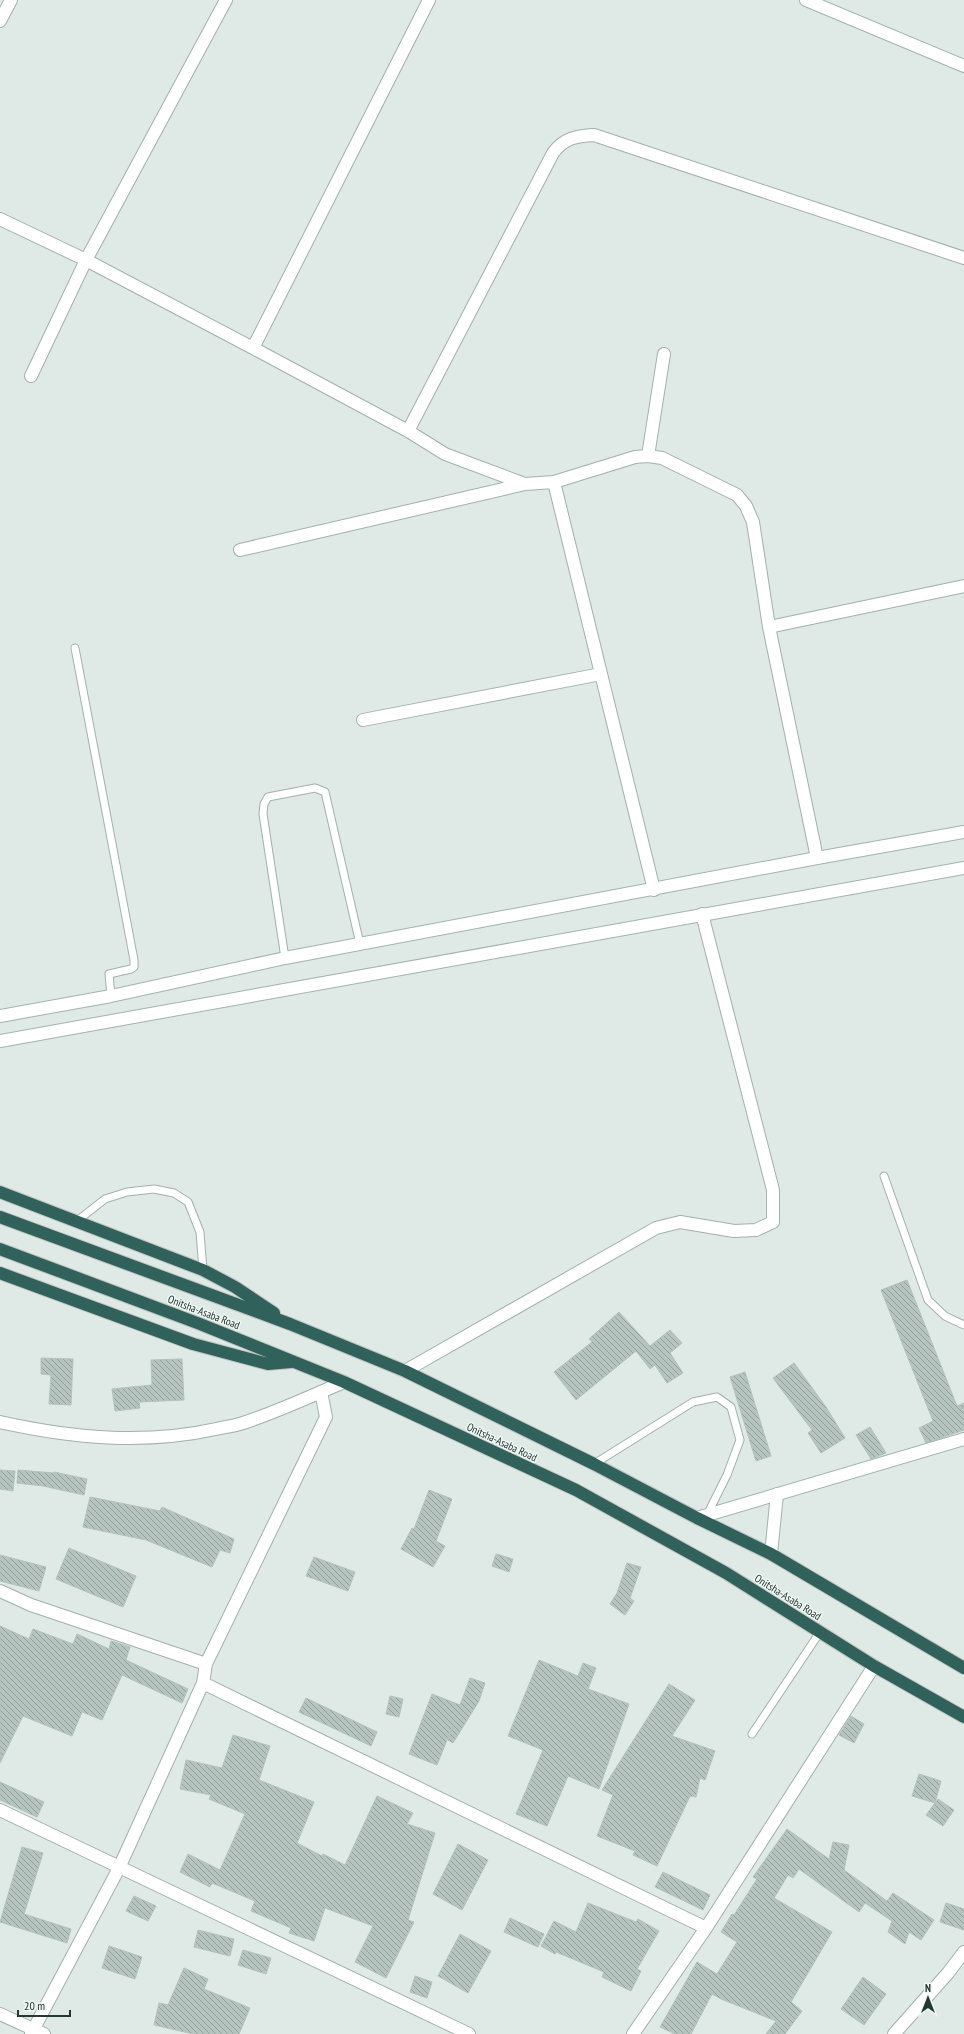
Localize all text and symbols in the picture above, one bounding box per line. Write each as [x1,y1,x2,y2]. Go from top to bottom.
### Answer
street label: Onitsha-Asaba Road [166,1292,242,1332]
street label: Onitsha-Asaba Road [465,1420,540,1464]
street label: Onitsha-Asaba Road [752,1571,824,1623]
north arrow [908,1978,948,2018]
text: N [925,1981,931,1995]
scale bar [18,1992,70,2018]
text: 20 m [24,1998,45,2013]

